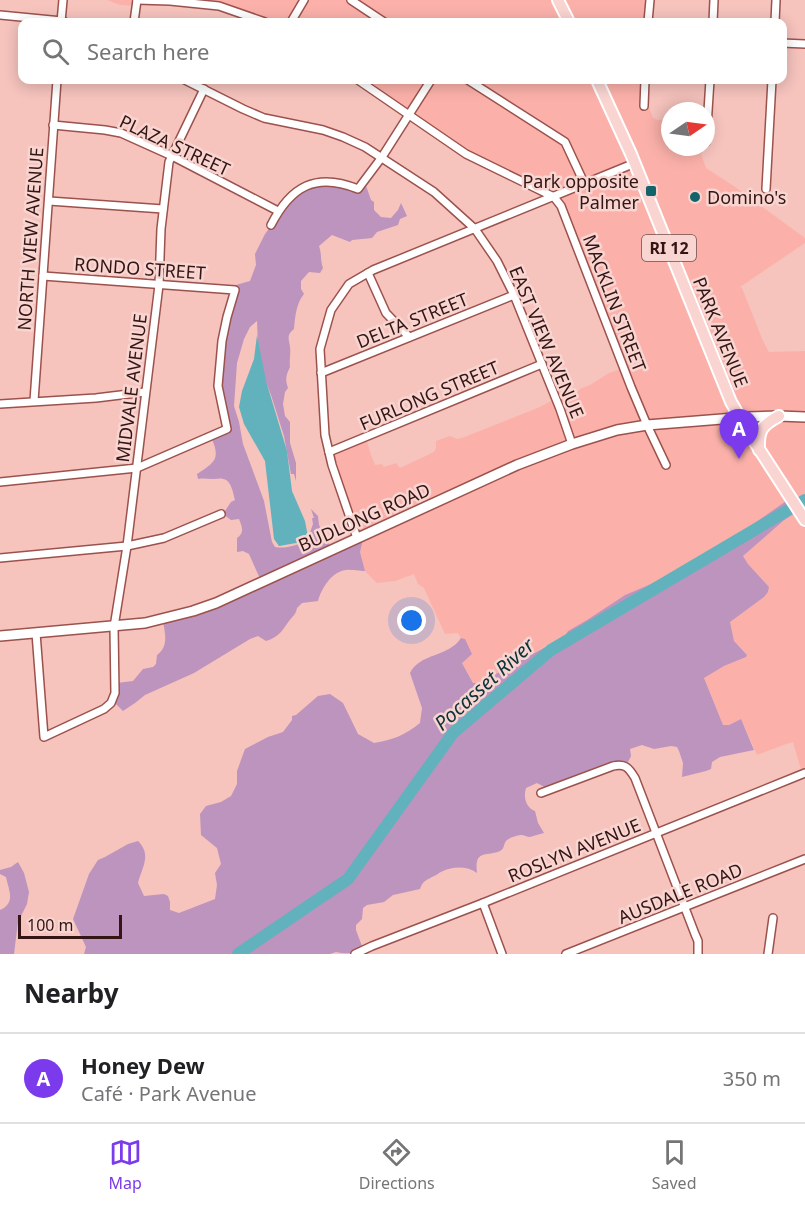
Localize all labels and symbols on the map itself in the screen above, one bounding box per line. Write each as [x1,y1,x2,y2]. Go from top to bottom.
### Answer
north arrow [661,102,715,156]
street label: PLAZA STREET [116,109,234,181]
street label: NORTH VIEW AVENUE [12,147,48,331]
place label: Park opposite Palmer [522,169,640,214]
marker: Park opposite Palmer [644,184,658,198]
place label: Domino's [707,185,786,209]
marker: Domino's [688,190,702,204]
street label: MACKLIN STREET [578,231,652,375]
road number: RI 12 [642,235,696,261]
street label: RONDO STREET [73,251,207,285]
street label: EAST VIEW AVENUE [504,262,590,422]
street label: PARK AVENUE [688,273,754,391]
street label: DELTA STREET [353,287,471,353]
street label: MIDVALE AVENUE [110,312,152,464]
street label: FURLONG STREET [356,355,502,435]
pin: A [720,410,758,459]
street label: BUDLONG ROAD [294,477,434,557]
your location [397,606,426,635]
water label: Pocasset River [428,631,541,736]
street label: ROSLYN AVENUE [504,812,644,888]
street label: AUSDALE ROAD [614,857,746,929]
scale bar [18,912,122,940]

